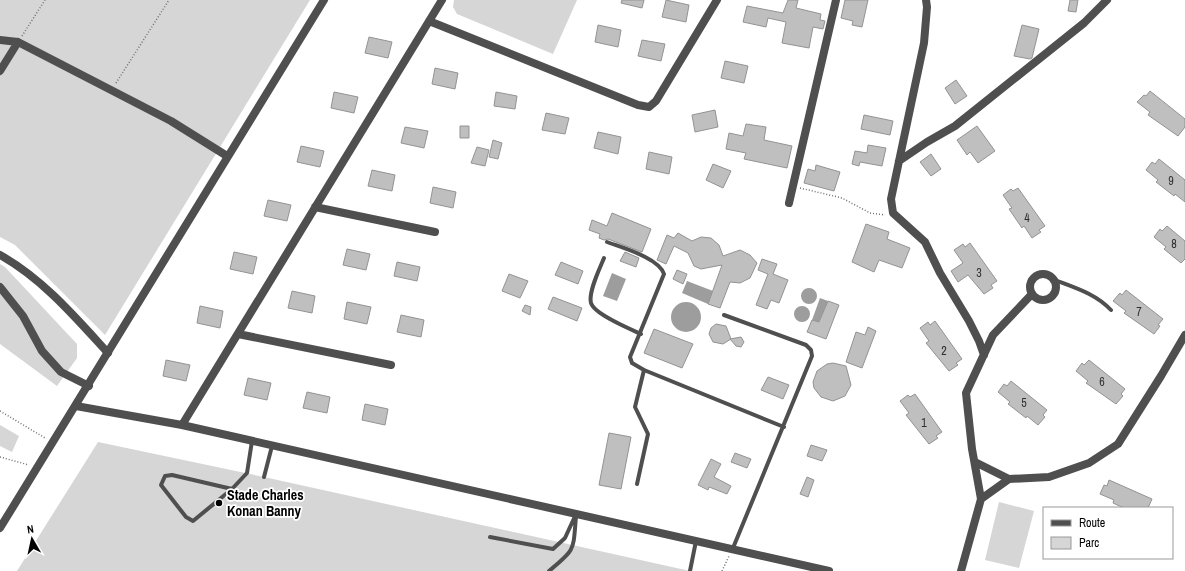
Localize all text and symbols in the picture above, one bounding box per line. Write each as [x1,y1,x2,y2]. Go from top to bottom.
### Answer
house number: 9 [1168,173,1174,189]
house number: 4 [1024,210,1030,226]
house number: 8 [1171,236,1177,252]
house number: 3 [976,265,982,281]
house number: 7 [1136,304,1142,320]
house number: 2 [941,343,947,359]
house number: 6 [1099,374,1105,390]
house number: 5 [1021,395,1027,411]
house number: 1 [921,415,927,431]
place label: Stade Charles Konan Banny [227,486,304,520]
marker: Stade Charles Konan Banny [214,498,224,508]
legend [1043,507,1173,559]
text: Route [1079,515,1105,531]
north arrow [12,519,52,559]
text: N [26,522,35,537]
text: Parc [1079,535,1099,551]

